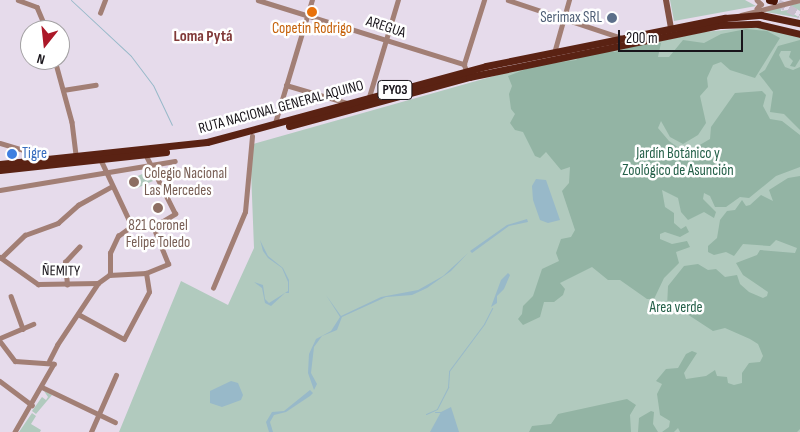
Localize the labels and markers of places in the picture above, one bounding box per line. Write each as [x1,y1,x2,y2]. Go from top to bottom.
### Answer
marker: Copetin Rodrigo [306,6,318,18]
place label: Serimax SRL [540,9,602,27]
marker: Serimax SRL [606,12,618,24]
place label: Copetin Rodrigo [272,20,352,38]
place label: Tigre [22,145,47,163]
marker: Tigre [6,148,18,160]
place label: Colegio Nacional Las Mercedes [144,164,227,199]
marker: Colegio Nacional Las Mercedes [128,176,140,188]
marker: 821 Coronel Felipe Toledo [152,202,164,214]
place label: 821 Coronel Felipe Toledo [126,216,190,251]

